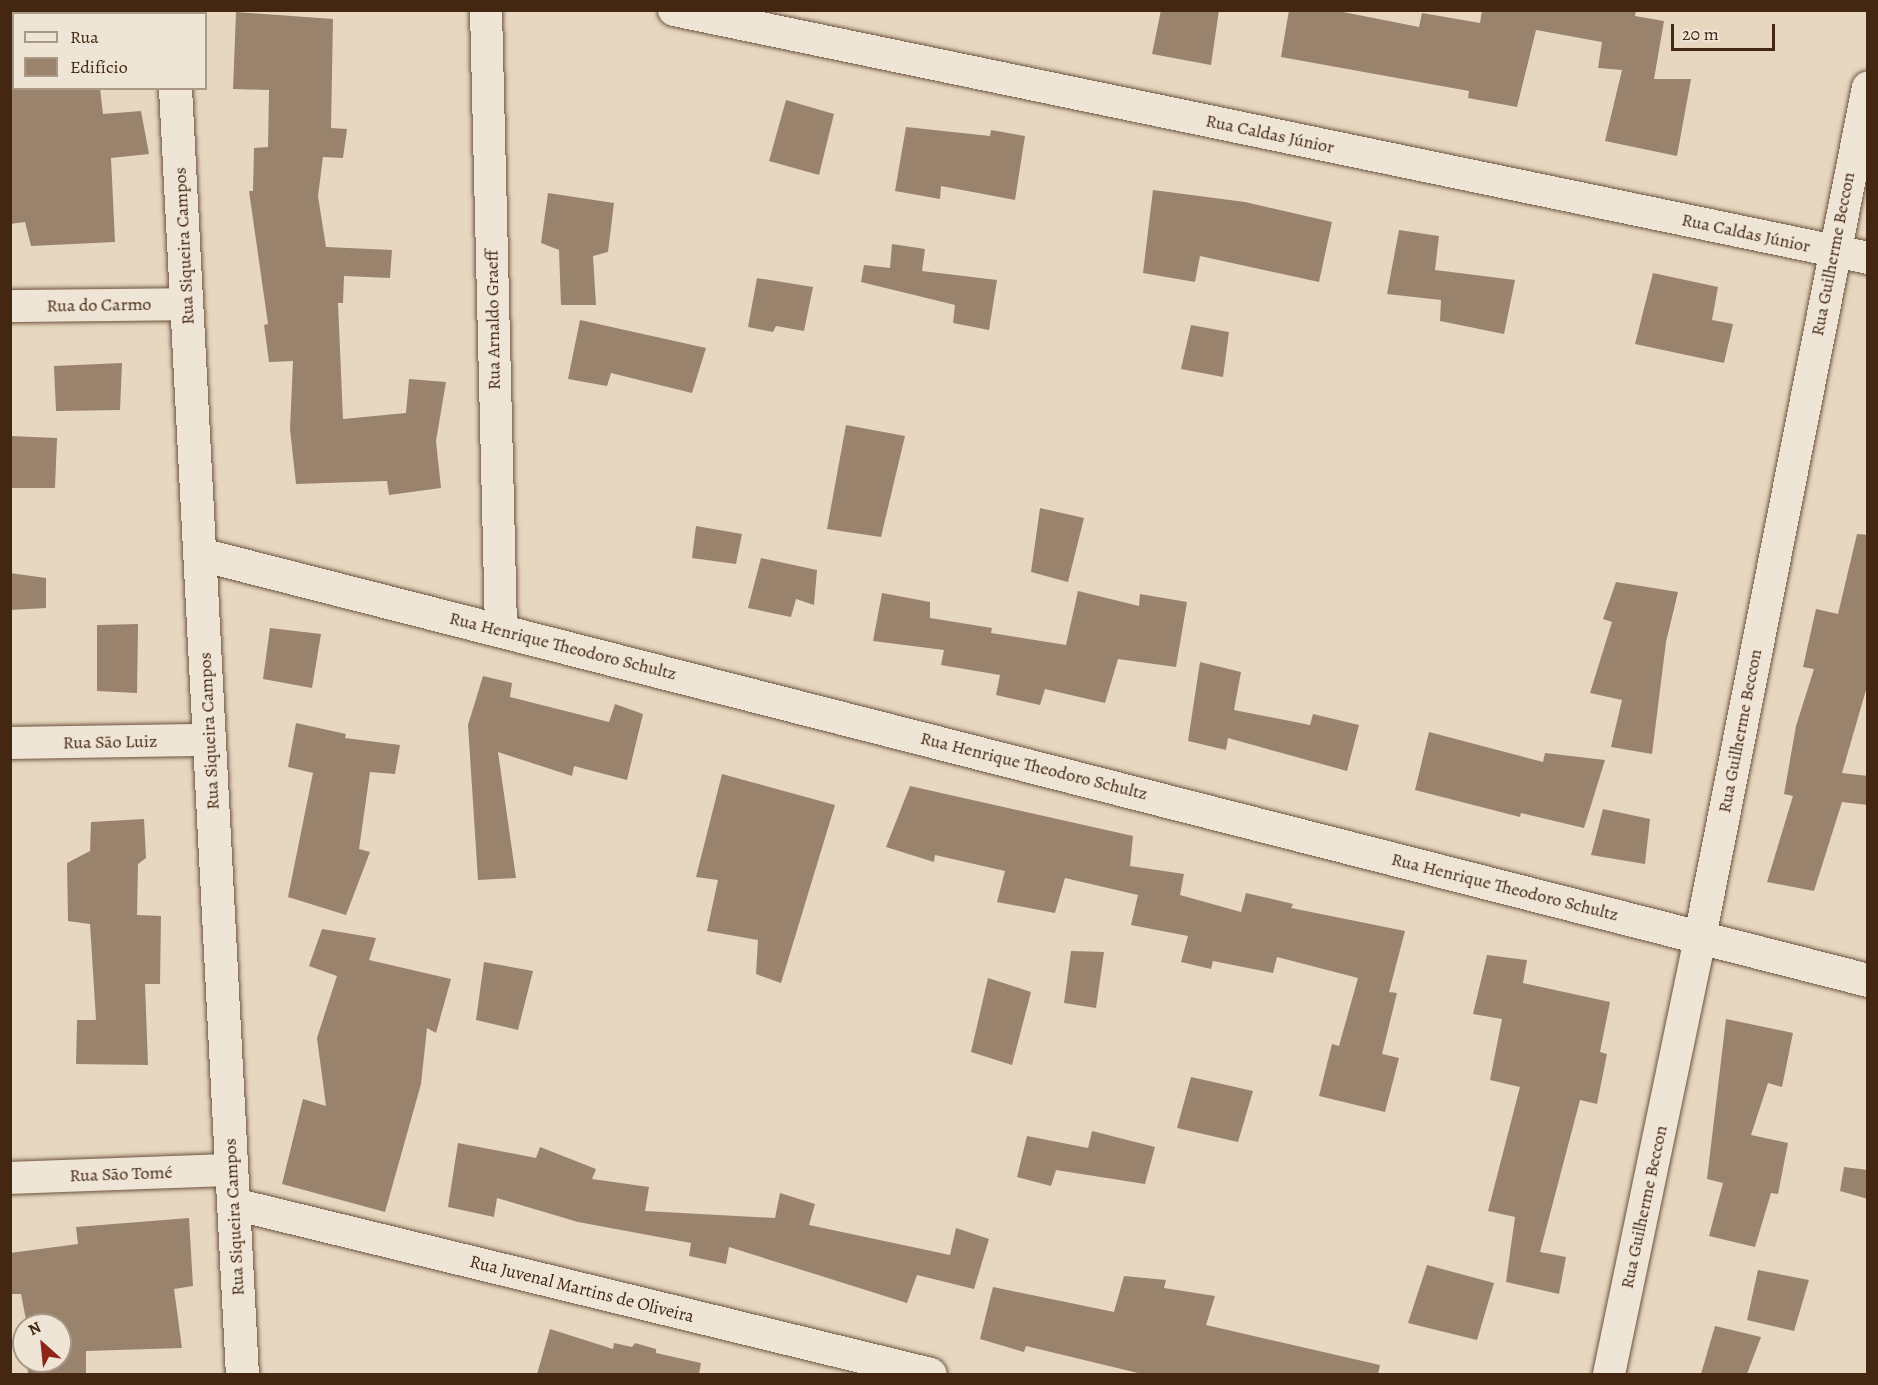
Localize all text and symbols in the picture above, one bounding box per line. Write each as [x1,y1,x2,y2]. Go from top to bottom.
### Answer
legend [12,12,207,90]
scale bar [1674,12,1778,50]
text: 20 m [1682,22,1719,46]
text: Rua [70,25,99,49]
text: Edifício [70,55,128,79]
street label: Rua Caldas Júnior [1204,110,1336,158]
street label: Rua Siqueira Campos [169,167,199,325]
street label: Rua Guilherme Beccon [1807,170,1859,338]
street label: Rua Caldas Júnior [1680,209,1812,257]
street label: Rua Arnaldo Graeff [481,250,505,390]
street label: Rua do Carmo [46,293,152,317]
street label: Rua Henrique Theodoro Schultz [447,607,679,685]
street label: Rua Guilherme Beccon [1714,647,1766,815]
street label: Rua Siqueira Campos [194,652,224,810]
street label: Rua Henrique Theodoro Schultz [918,727,1150,805]
street label: Rua São Luiz [63,730,157,754]
street label: Rua Henrique Theodoro Schultz [1389,848,1621,926]
street label: Rua Guilherme Beccon [1616,1123,1672,1291]
street label: Rua Siqueira Campos [219,1138,249,1296]
street label: Rua São Tomé [69,1161,173,1187]
street label: Rua Juvenal Martins de Oliveira [468,1251,696,1327]
north arrow [12,1313,72,1373]
text: N [25,1316,45,1341]

